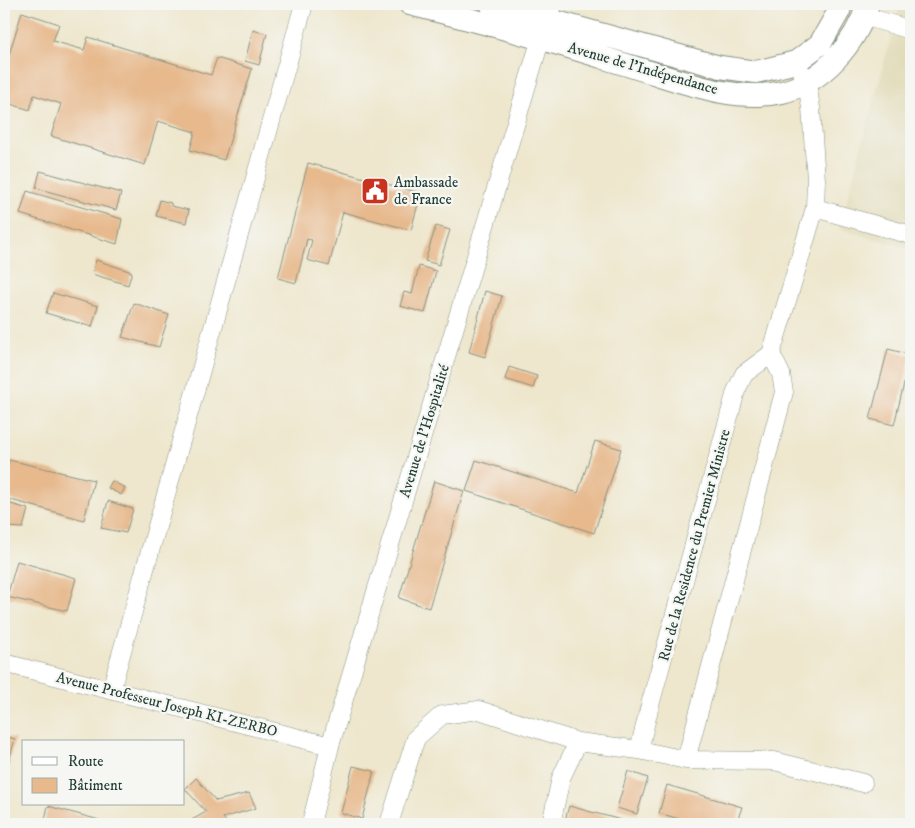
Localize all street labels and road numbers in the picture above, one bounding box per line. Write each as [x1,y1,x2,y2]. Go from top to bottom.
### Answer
street label: Avenue de l'Indépendance [566,38,720,99]
street label: Avenue de l'Hospitalité [395,362,454,500]
street label: Rue de la Residence du Premier Ministre [654,427,735,663]
street label: Avenue Professeur Joseph KI-ZERBO [54,668,279,741]

